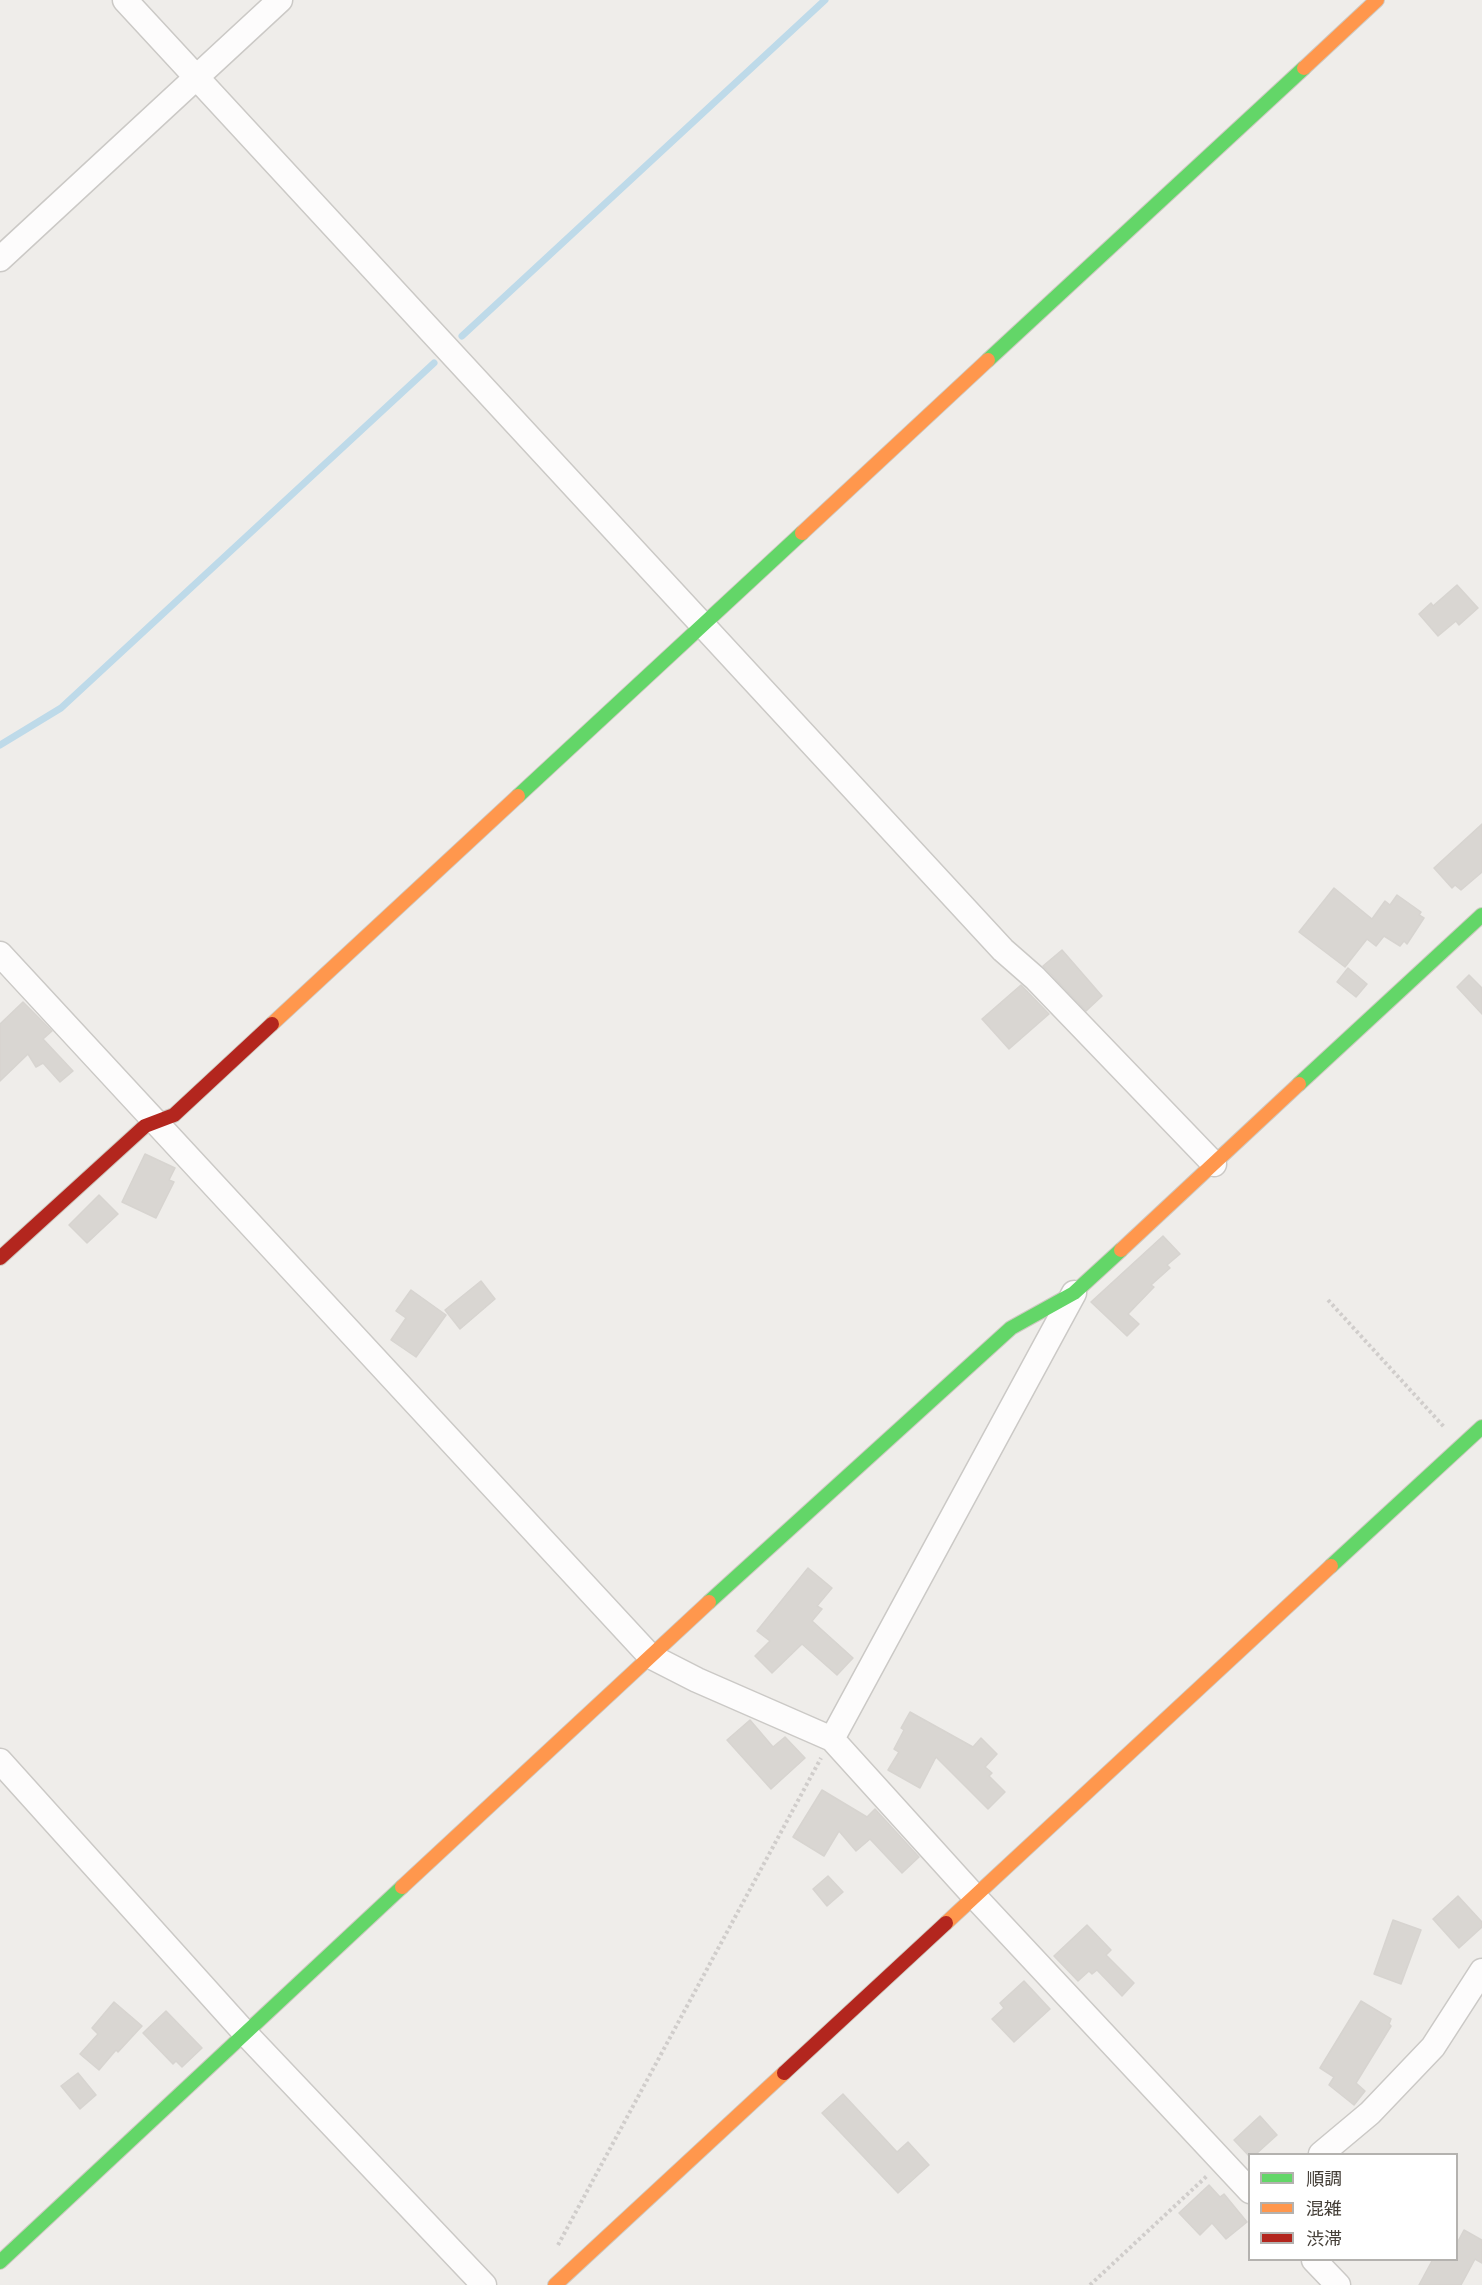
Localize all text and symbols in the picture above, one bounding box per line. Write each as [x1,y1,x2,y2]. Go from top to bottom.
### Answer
legend [1248,2153,1458,2261]
text: 順調 [1306,2166,1342,2192]
text: 混雑 [1306,2196,1342,2222]
text: 渋滞 [1306,2226,1342,2252]

